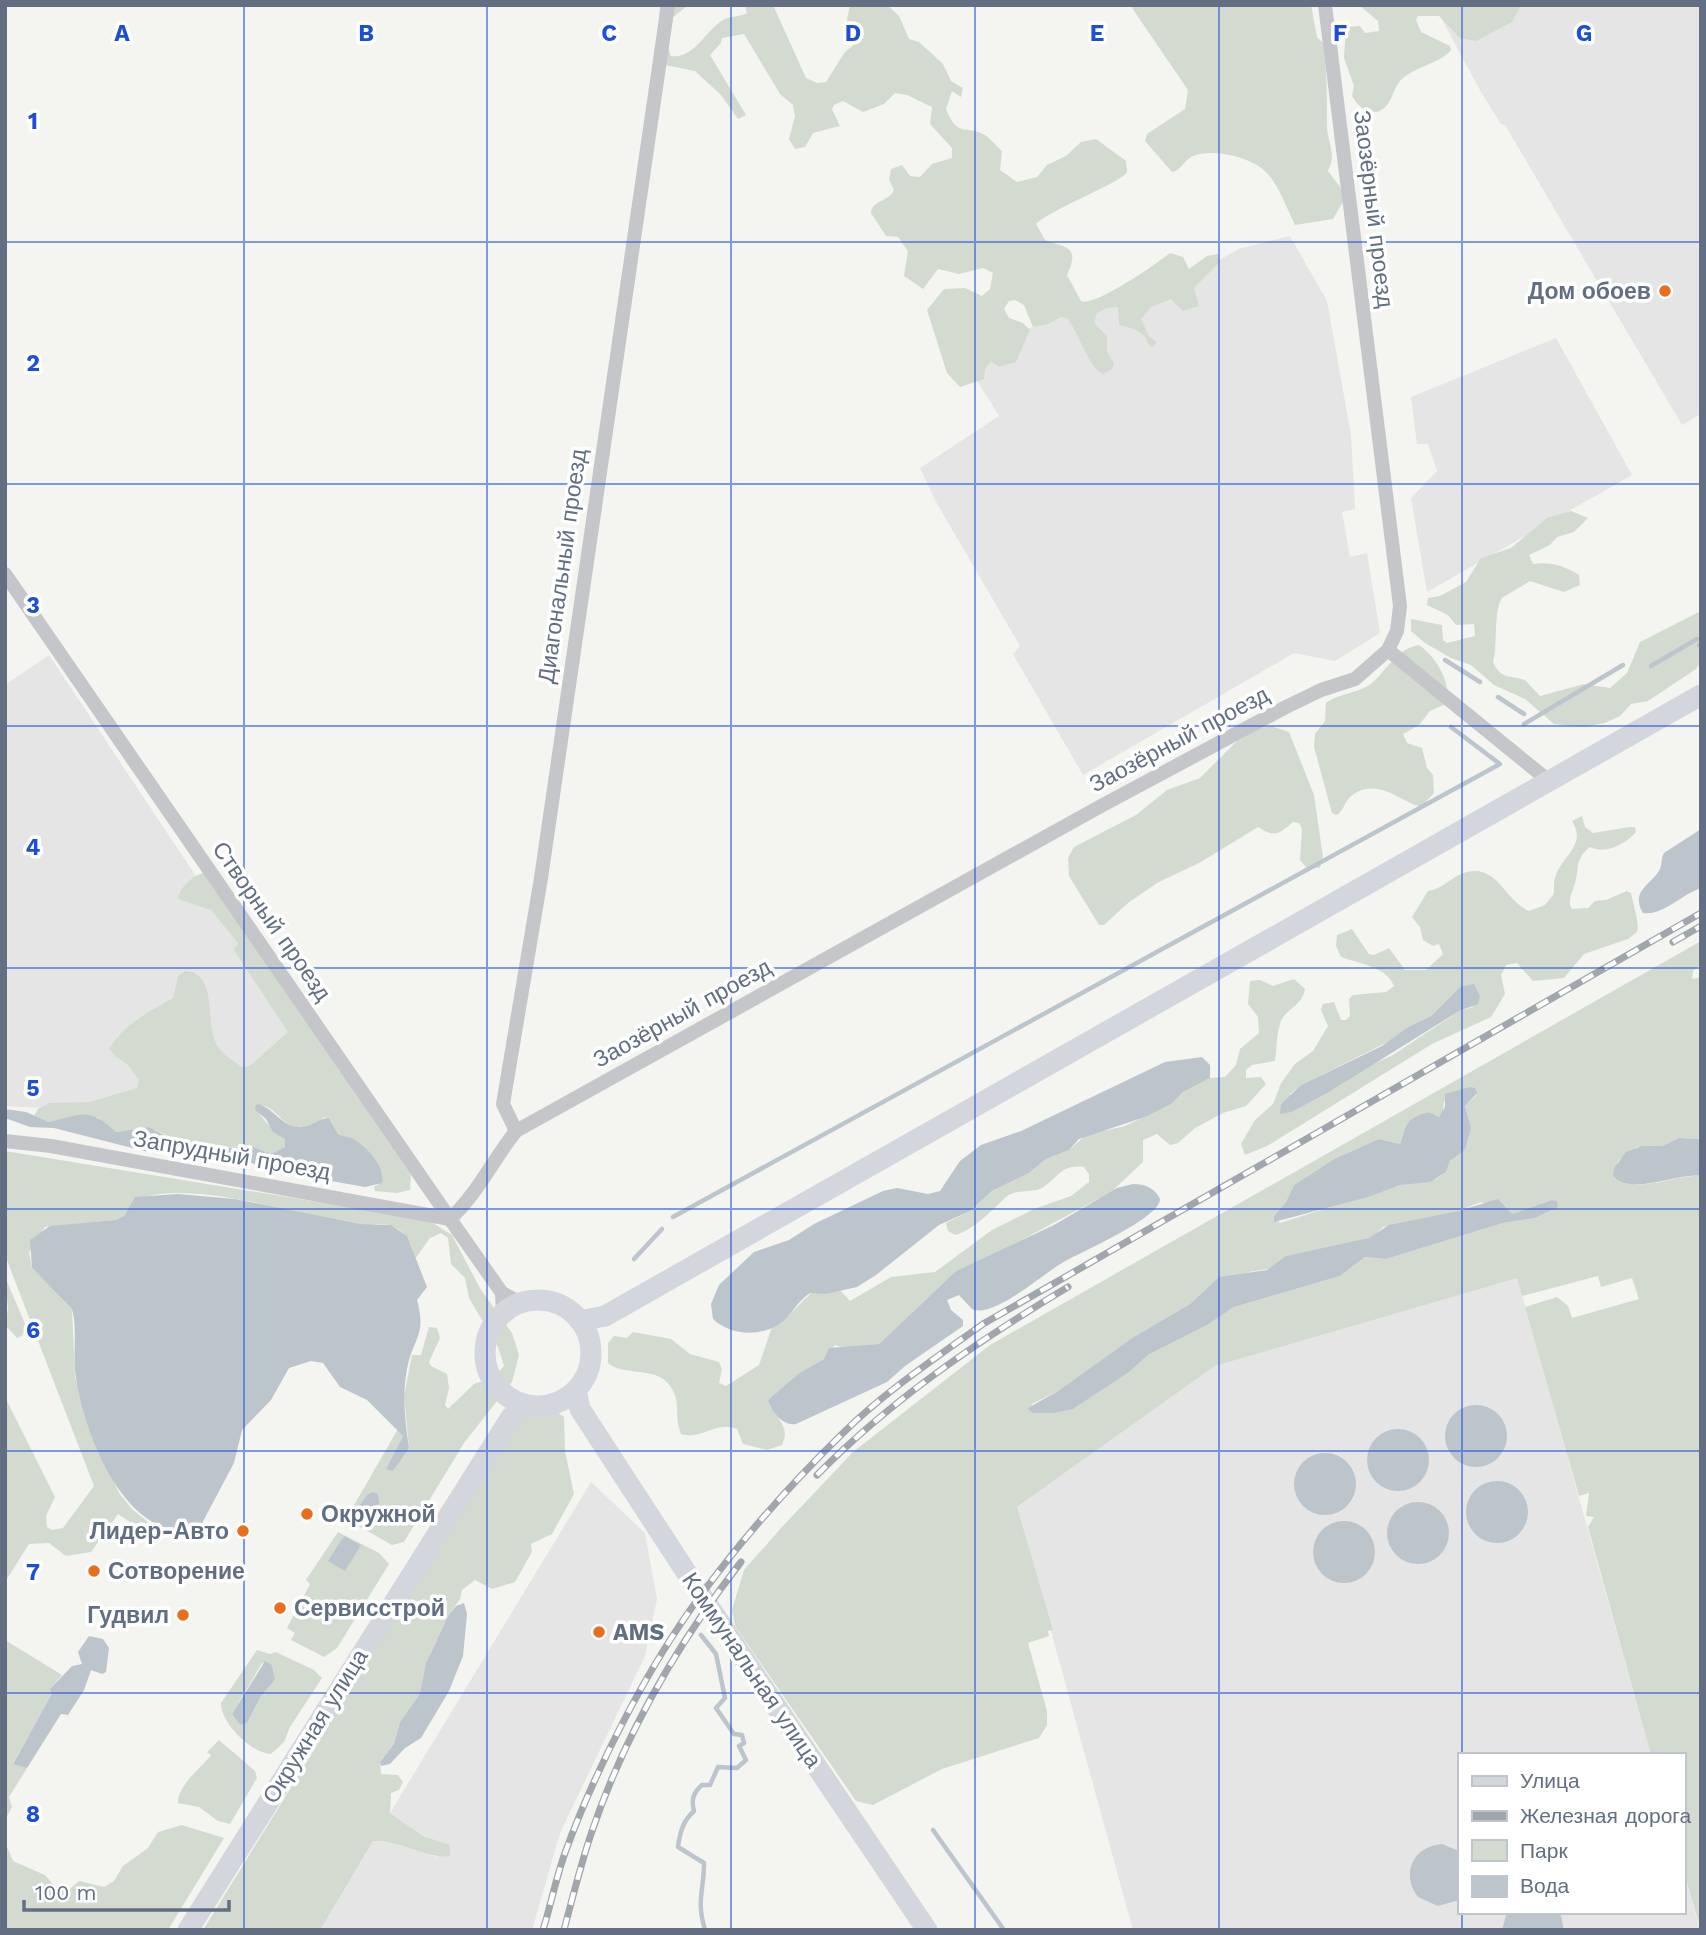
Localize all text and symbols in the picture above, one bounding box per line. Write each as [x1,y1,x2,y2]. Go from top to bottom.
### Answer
text: A [114,20,130,47]
text: B [358,20,374,47]
text: C [601,20,617,47]
text: D [845,20,861,47]
text: E [1090,20,1104,47]
text: F [1333,20,1347,47]
text: G [1576,20,1592,47]
text: 1 [28,108,38,135]
street label: Заозёрный проезд [1348,109,1399,310]
place label: Дом обоев [1528,278,1651,305]
marker: Дом обоев [1657,283,1673,299]
text: 2 [26,350,40,377]
street label: Диагональный проезд [533,447,592,685]
text: 3 [26,592,40,619]
street label: Заозёрный проезд [1085,681,1274,798]
text: 4 [26,834,41,861]
street label: Створный проезд [206,836,337,1007]
street label: Заозёрный проезд [589,953,776,1073]
text: 5 [26,1075,40,1102]
street label: Запрудный проезд [131,1125,333,1186]
text: 6 [26,1317,40,1344]
place label: Окружной [321,1501,436,1528]
marker: Окружной [299,1506,315,1522]
place label: Лидер-Авто [90,1518,229,1545]
marker: Лидер-Авто [235,1523,251,1539]
place label: Сотворение [108,1558,245,1585]
text: 7 [26,1559,40,1586]
marker: Сотворение [86,1563,102,1579]
street label: Коммунальная улица [676,1568,827,1773]
place label: Сервисстрой [294,1595,445,1622]
marker: Сервисстрой [272,1600,288,1616]
place label: Гудвил [87,1602,169,1629]
marker: Гудвил [175,1607,191,1623]
place label: AMS [613,1619,665,1646]
marker: AMS [591,1624,607,1640]
street label: Окружная улица [257,1644,374,1808]
legend [1458,1753,1685,1914]
text: Улица [1520,1768,1580,1793]
text: 8 [26,1801,40,1828]
text: Железная дорога [1520,1803,1692,1828]
text: Парк [1520,1838,1568,1863]
scale bar [24,1868,229,1912]
text: Вода [1520,1873,1569,1898]
text: 100 m [35,1880,97,1905]

